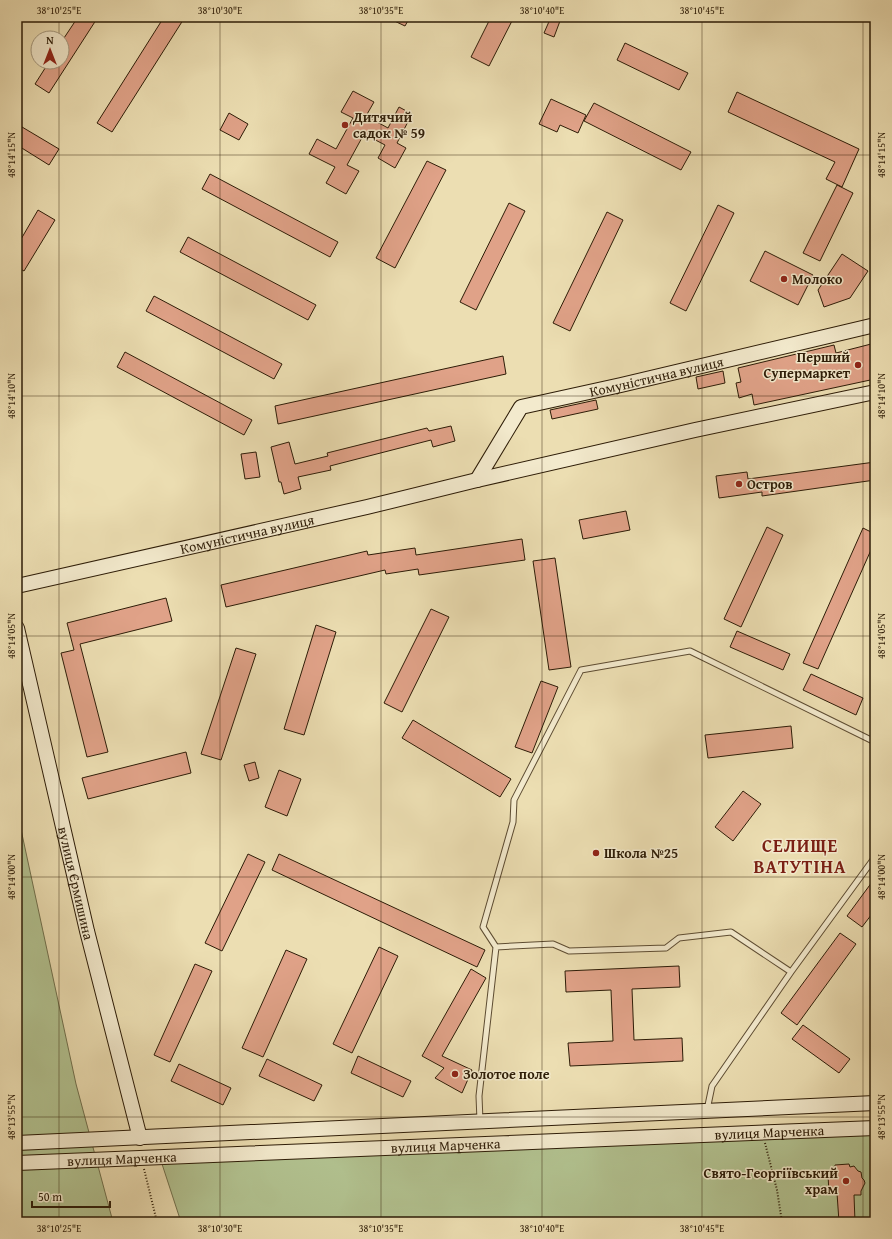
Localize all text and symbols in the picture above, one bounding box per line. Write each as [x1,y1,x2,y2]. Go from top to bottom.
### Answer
text: 38°10'25"E [37,3,81,18]
text: 38°10'30"E [198,3,242,18]
text: 38°10'35"E [359,3,403,18]
text: 38°10'40"E [520,3,564,18]
text: 38°10'45"E [680,3,724,18]
north arrow [30,30,70,70]
text: N [46,32,54,48]
place label: Дитячий садок № 59 [352,107,425,143]
marker: Дитячий садок № 59 [340,120,350,130]
text: 48°14'15"N [4,132,19,178]
text: 48°14'15"N [874,132,889,178]
place label: Молоко [792,269,843,289]
marker: Молоко [779,274,789,284]
place label: Перший Супермаркет [763,347,851,383]
street label: Комуністична вулиця [588,351,725,402]
marker: Перший Супермаркет [853,360,863,370]
text: 48°14'10"N [4,373,19,419]
text: 48°14'10"N [874,373,889,419]
place label: Остров [747,474,793,494]
marker: Остров [734,479,744,489]
street label: Комуністична вулиця [178,509,316,559]
text: 48°14'05"N [4,613,19,659]
text: 48°14'05"N [874,613,889,659]
street label: вулиця Єрмишина [53,825,99,942]
district label: СЕЛИЩЕ ВАТУТІНА [753,832,847,880]
place label: Школа №25 [604,843,678,863]
marker: Школа №25 [591,848,601,858]
text: 48°14'00"N [4,854,19,900]
text: 48°14'00"N [874,854,889,900]
place label: Золотое поле [463,1064,550,1084]
marker: Золотое поле [450,1069,460,1079]
text: 48°13'55"N [4,1094,19,1140]
text: 48°13'55"N [874,1094,889,1140]
street label: вулиця Марченка [714,1120,825,1145]
street label: вулиця Марченка [390,1133,501,1158]
street label: вулиця Марченка [67,1146,177,1171]
place label: Свято-Георгіївський храм [704,1163,838,1199]
marker: Свято-Георгіївський храм [841,1176,851,1186]
scale bar [32,1183,110,1209]
text: 50 m [38,1188,62,1205]
text: 38°10'25"E [37,1221,81,1236]
text: 38°10'30"E [198,1221,242,1236]
text: 38°10'35"E [359,1221,403,1236]
text: 38°10'40"E [520,1221,564,1236]
text: 38°10'45"E [680,1221,724,1236]

